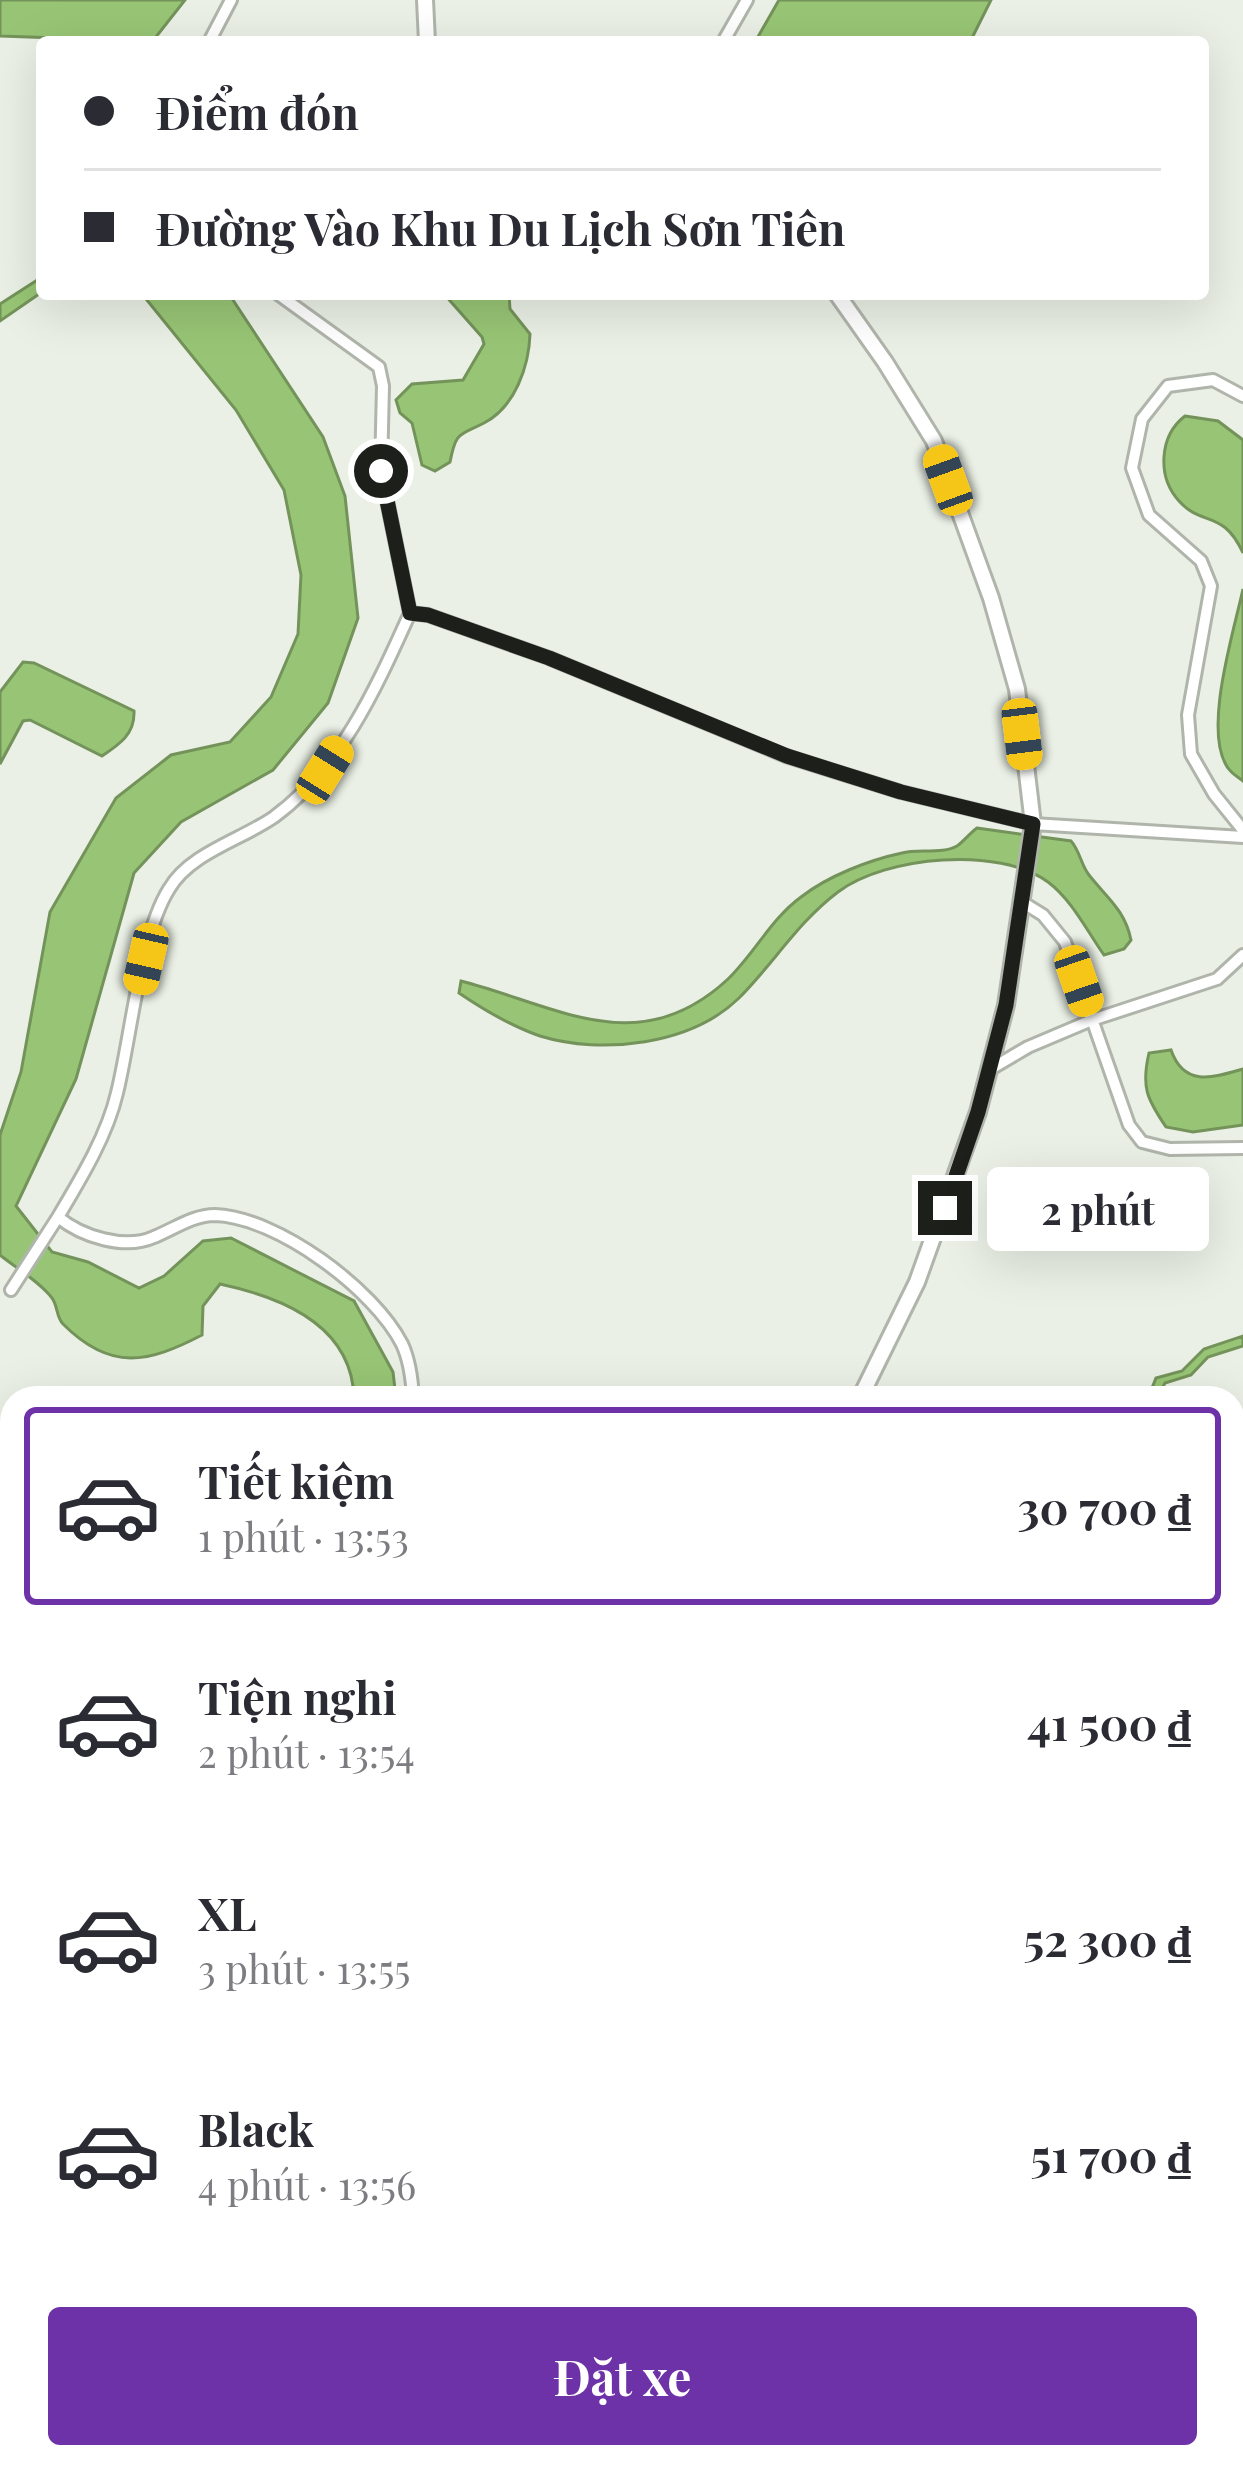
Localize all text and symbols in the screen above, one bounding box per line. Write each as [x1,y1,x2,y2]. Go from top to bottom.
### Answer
text: Điểm đón [156,81,359,141]
text: Đường Vào Khu Du Lịch Sơn Tiên [156,197,845,257]
car [919,440,977,520]
route start [354,444,408,498]
car [1000,696,1044,772]
car [291,730,359,810]
car [120,920,172,998]
car [1050,941,1108,1021]
callout: 2 phút [987,1166,1209,1250]
route end [918,1181,972,1235]
text: 2 phút [1041,1183,1155,1235]
text: Tiết kiệm [198,1450,394,1510]
icon: car [54,1452,162,1560]
text: 30 700 ₫ [1017,1476,1191,1536]
text: 1 phút · 13:53 [198,1510,409,1562]
text: Tiện nghi [198,1666,397,1726]
icon: car [54,1668,162,1776]
text: 41 500 ₫ [1027,1692,1191,1752]
text: 2 phút · 13:54 [198,1726,415,1778]
text: XL [198,1882,257,1942]
icon: car [54,1884,162,1992]
text: 52 300 ₫ [1024,1908,1191,1968]
text: 3 phút · 13:55 [198,1942,411,1994]
text: Black [198,2098,314,2158]
icon: car [54,2100,162,2208]
text: 51 700 ₫ [1031,2124,1191,2184]
text: 4 phút · 13:56 [198,2158,416,2210]
button: Đặt xe [48,2307,1197,2445]

